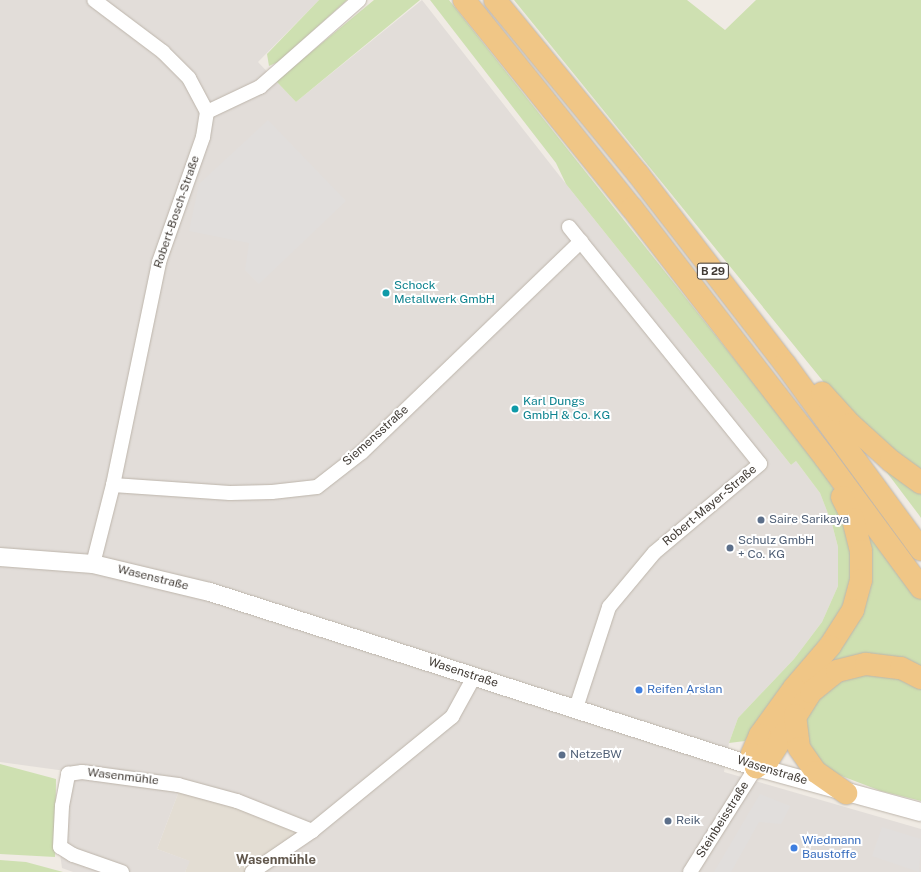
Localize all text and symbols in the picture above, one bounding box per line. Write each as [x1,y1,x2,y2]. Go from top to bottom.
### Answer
street label: Robert-Bosch-Straße [151,154,203,270]
road number: B 29 [696,262,730,280]
place label: Schock Metallwerk GmbH [394,279,495,307]
marker: Schock Metallwerk GmbH [381,288,391,298]
place label: Karl Dungs GmbH & Co. KG [523,395,610,423]
street label: Siemensstraße [340,403,412,469]
marker: Karl Dungs GmbH & Co. KG [510,404,520,414]
street label: Robert-Mayer-Straße [660,463,760,549]
place label: Saire Sarikaya [769,513,849,527]
marker: Saire Sarikaya [756,515,766,525]
place label: Schulz GmbH + Co. KG [738,534,814,562]
marker: Schulz GmbH + Co. KG [725,543,735,553]
street label: Wasenstraße [116,562,190,594]
street label: Wasenstraße [426,655,500,691]
place label: Reifen Arslan [647,683,722,697]
marker: Reifen Arslan [634,685,644,695]
place label: NetzeBW [570,748,622,762]
marker: NetzeBW [557,750,567,760]
street label: Wasenstraße [735,753,809,789]
street label: Wasenmühle [87,765,159,789]
street label: Steinbeisstraße [694,779,752,861]
place label: Reik [676,814,701,828]
marker: Reik [663,816,673,826]
place label: Wiedmann Baustoffe [802,834,861,862]
marker: Wiedmann Baustoffe [789,843,799,853]
district label: Wasenmühle [236,852,316,868]

